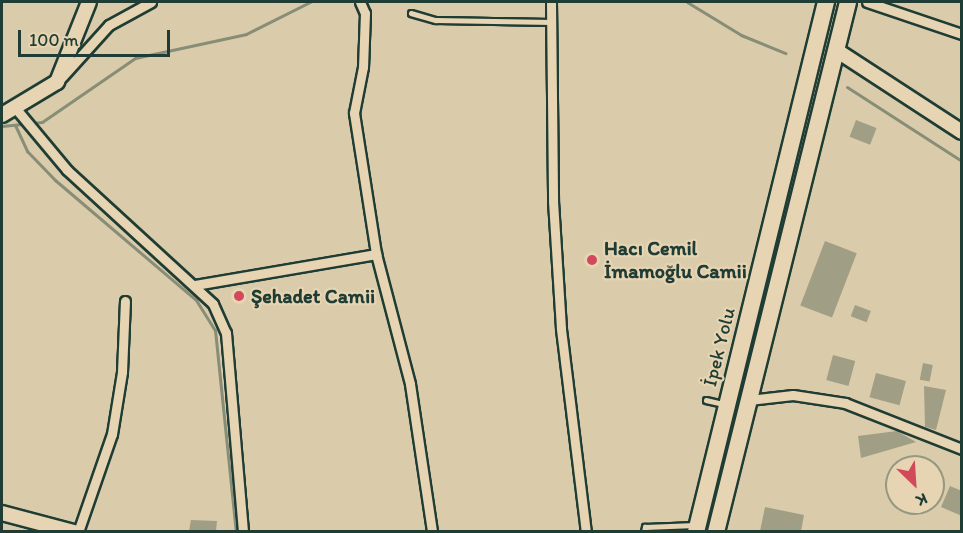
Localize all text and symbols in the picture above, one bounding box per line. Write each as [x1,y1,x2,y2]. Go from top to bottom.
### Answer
scale bar [21,18,172,56]
text: 100 m [29,29,79,51]
place label: Hacı Cemil İmamoğlu Camii [604,237,747,284]
marker: Hacı Cemil İmamoğlu Camii [585,253,599,267]
place label: Şehadet Camii [251,284,375,308]
marker: Şehadet Camii [232,289,246,303]
street label: İpek Yolu [698,306,740,388]
north arrow [885,455,945,515]
text: K [913,489,931,511]

